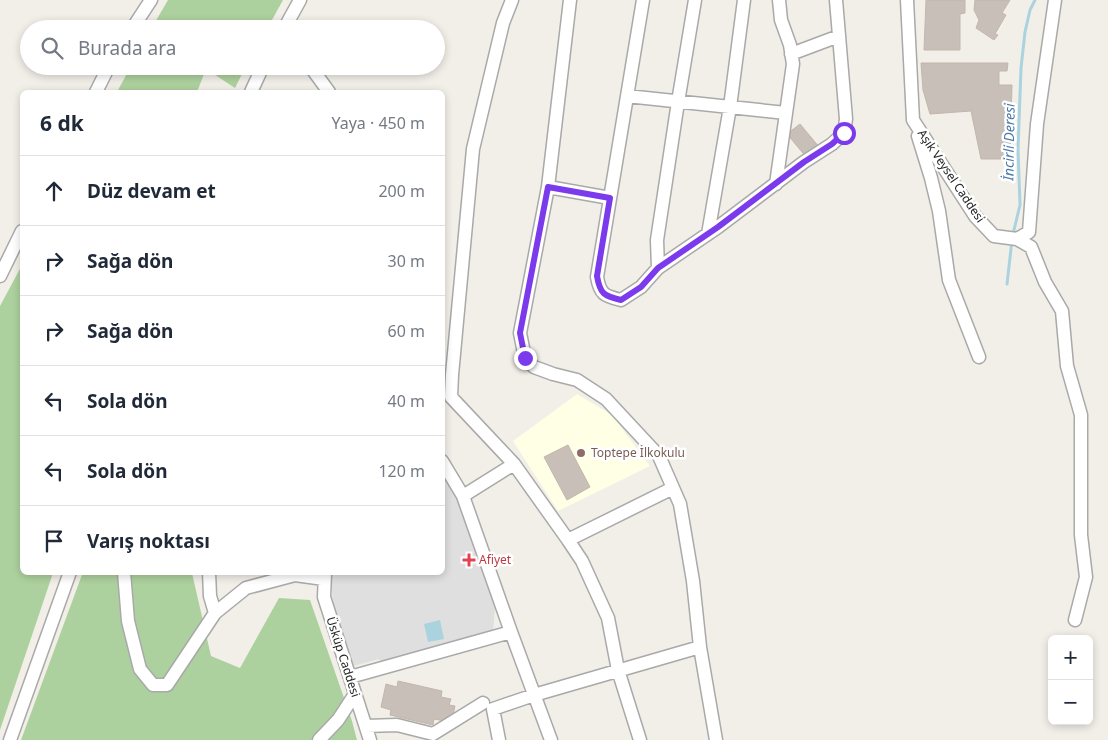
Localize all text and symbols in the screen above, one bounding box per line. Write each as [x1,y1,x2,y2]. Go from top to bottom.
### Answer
search box [20,20,445,75]
icon: search [38,34,66,62]
text: Burada ara [78,35,176,61]
water label: İncirli Deresi [998,103,1019,182]
text: 6 dk [40,109,84,137]
text: Yaya · 450 m [331,112,425,134]
route start [833,122,856,145]
street label: Aşık Veysel Caddesi [914,126,989,226]
icon: ahead [40,177,68,205]
text: Düz devam et [87,178,216,204]
text: 200 m [378,180,425,202]
icon: right [40,247,68,275]
text: Sağa dön [87,248,173,274]
text: 30 m [388,250,425,272]
icon: right [40,317,68,345]
text: Sağa dön [87,318,173,344]
text: 60 m [388,320,425,342]
route end [514,347,537,370]
icon: left [40,387,68,415]
text: Sola dön [87,388,168,414]
text: 40 m [388,390,425,412]
place label: Toptepe İlkokulu [591,444,685,461]
marker: Toptepe İlkokulu [575,447,587,459]
icon: left [40,457,68,485]
text: Sola dön [87,458,168,484]
text: 120 m [378,460,425,482]
icon: arrive [40,527,68,555]
text: Varış noktası [87,528,210,554]
place label: Afiyet [479,551,512,568]
marker: Afiyet [463,554,475,566]
street label: Üsküp Caddesi [322,614,364,699]
map controls [1048,635,1093,725]
button: + [1048,635,1093,680]
button: − [1048,680,1093,725]

